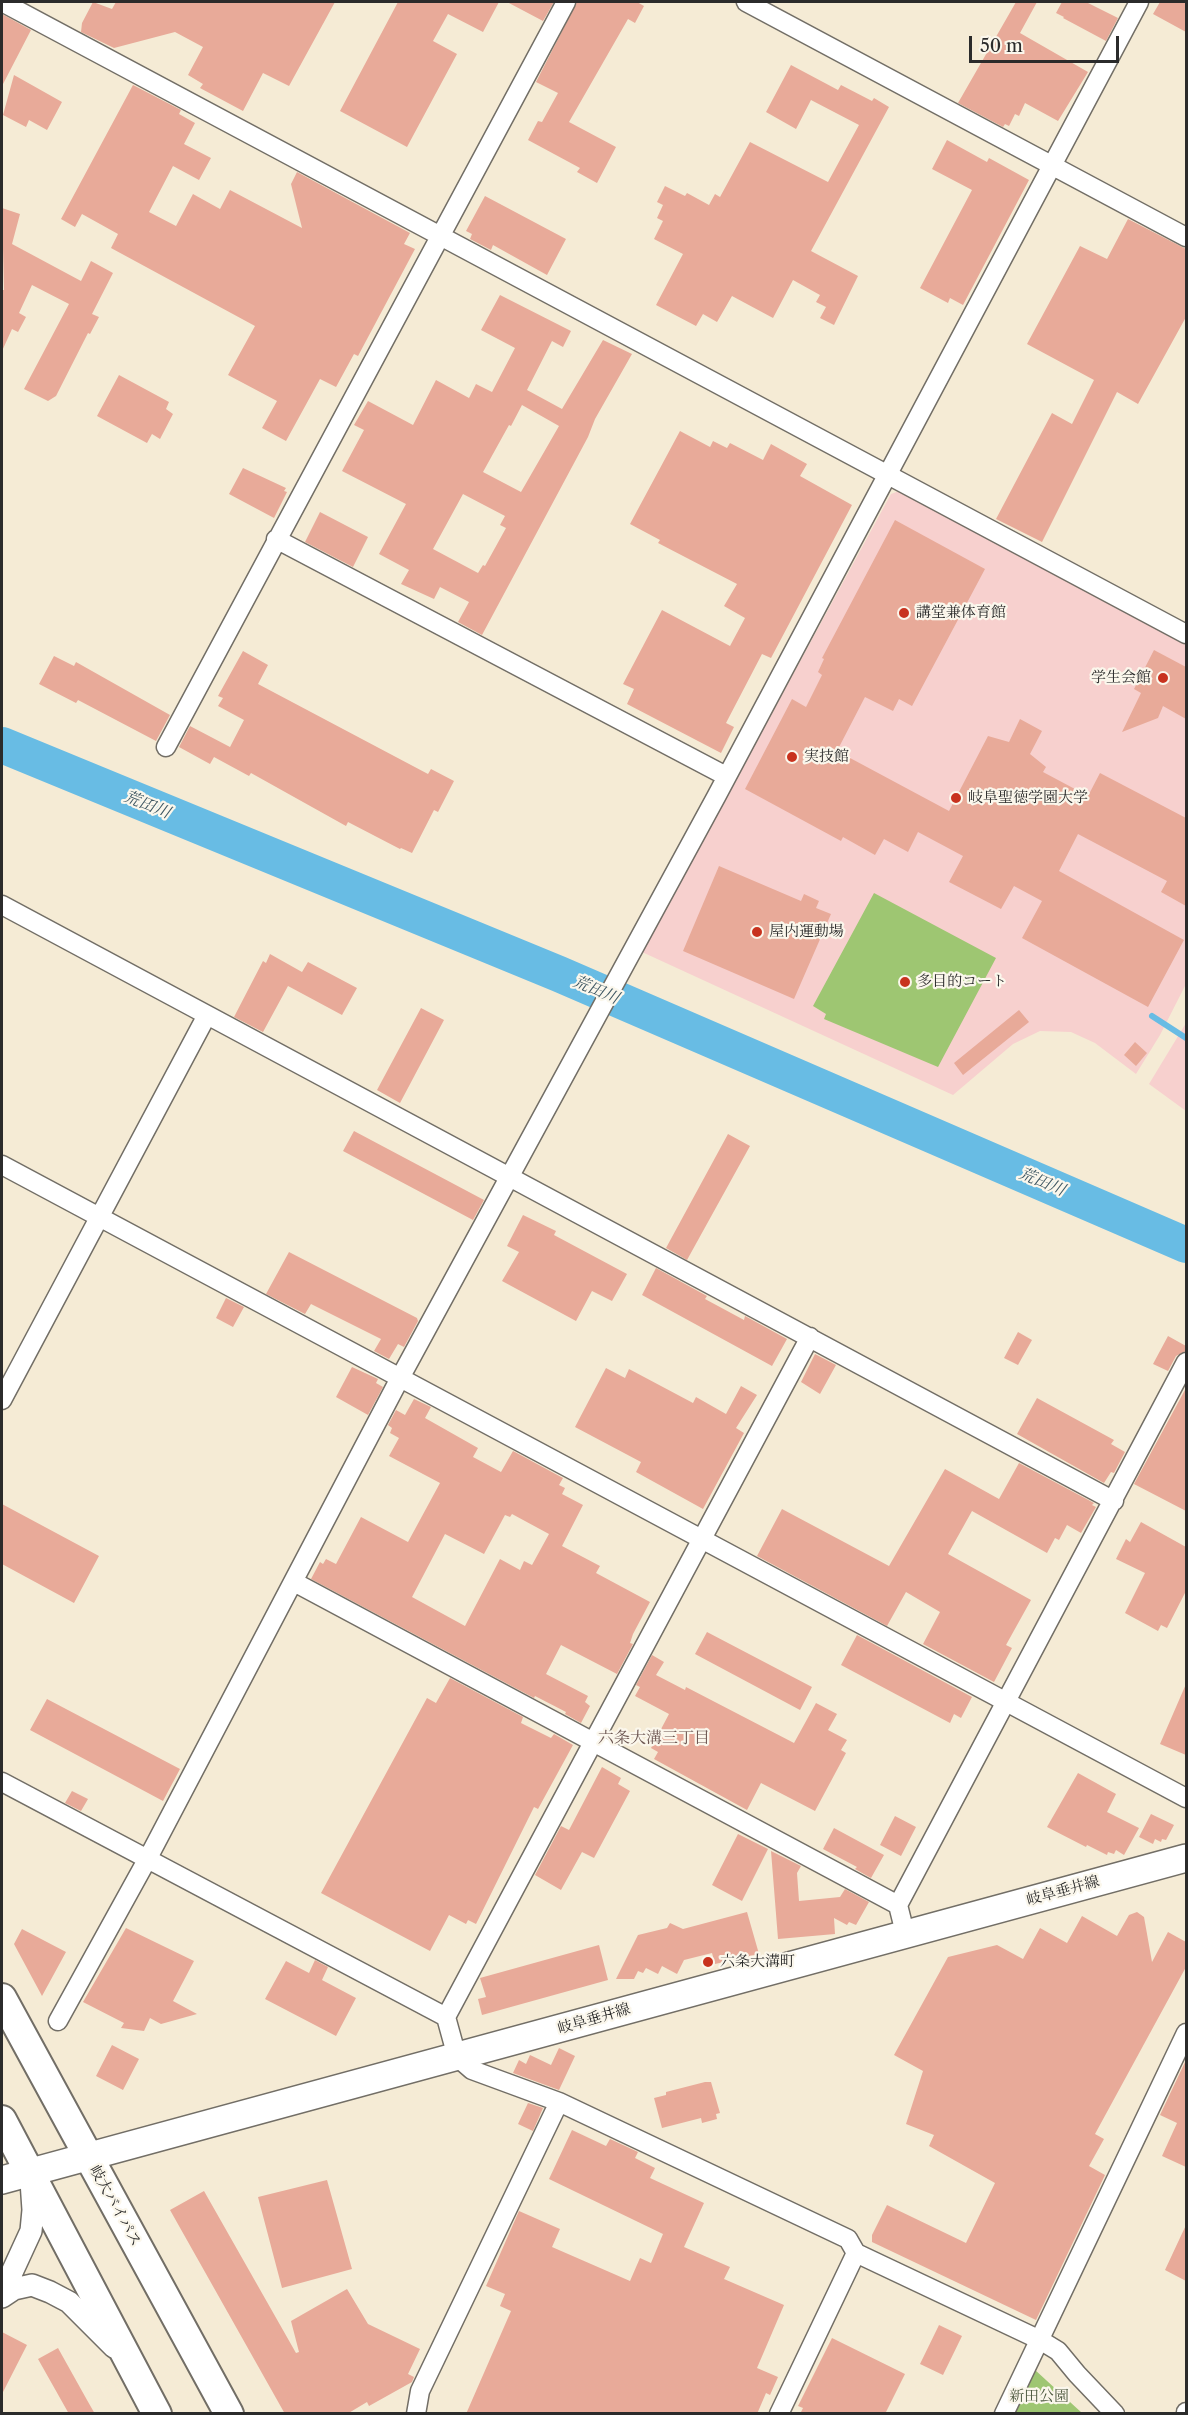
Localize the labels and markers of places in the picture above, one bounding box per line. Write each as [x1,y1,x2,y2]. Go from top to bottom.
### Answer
place label: 講堂兼体育館 [916,604,1006,622]
marker: 講堂兼体育館 [897,606,911,620]
place label: 学生会館 [1091,669,1151,687]
marker: 学生会館 [1156,671,1170,685]
place label: 実技館 [804,748,849,766]
marker: 実技館 [785,750,799,764]
place label: 岐阜聖徳学園大学 [968,789,1088,807]
marker: 岐阜聖徳学園大学 [949,791,963,805]
place label: 屋内運動場 [769,923,844,941]
marker: 屋内運動場 [750,925,764,939]
place label: 多目的コート [917,973,1007,991]
marker: 多目的コート [898,975,912,989]
place label: 六条大溝町 [720,1953,795,1971]
marker: 六条大溝町 [701,1955,715,1969]

